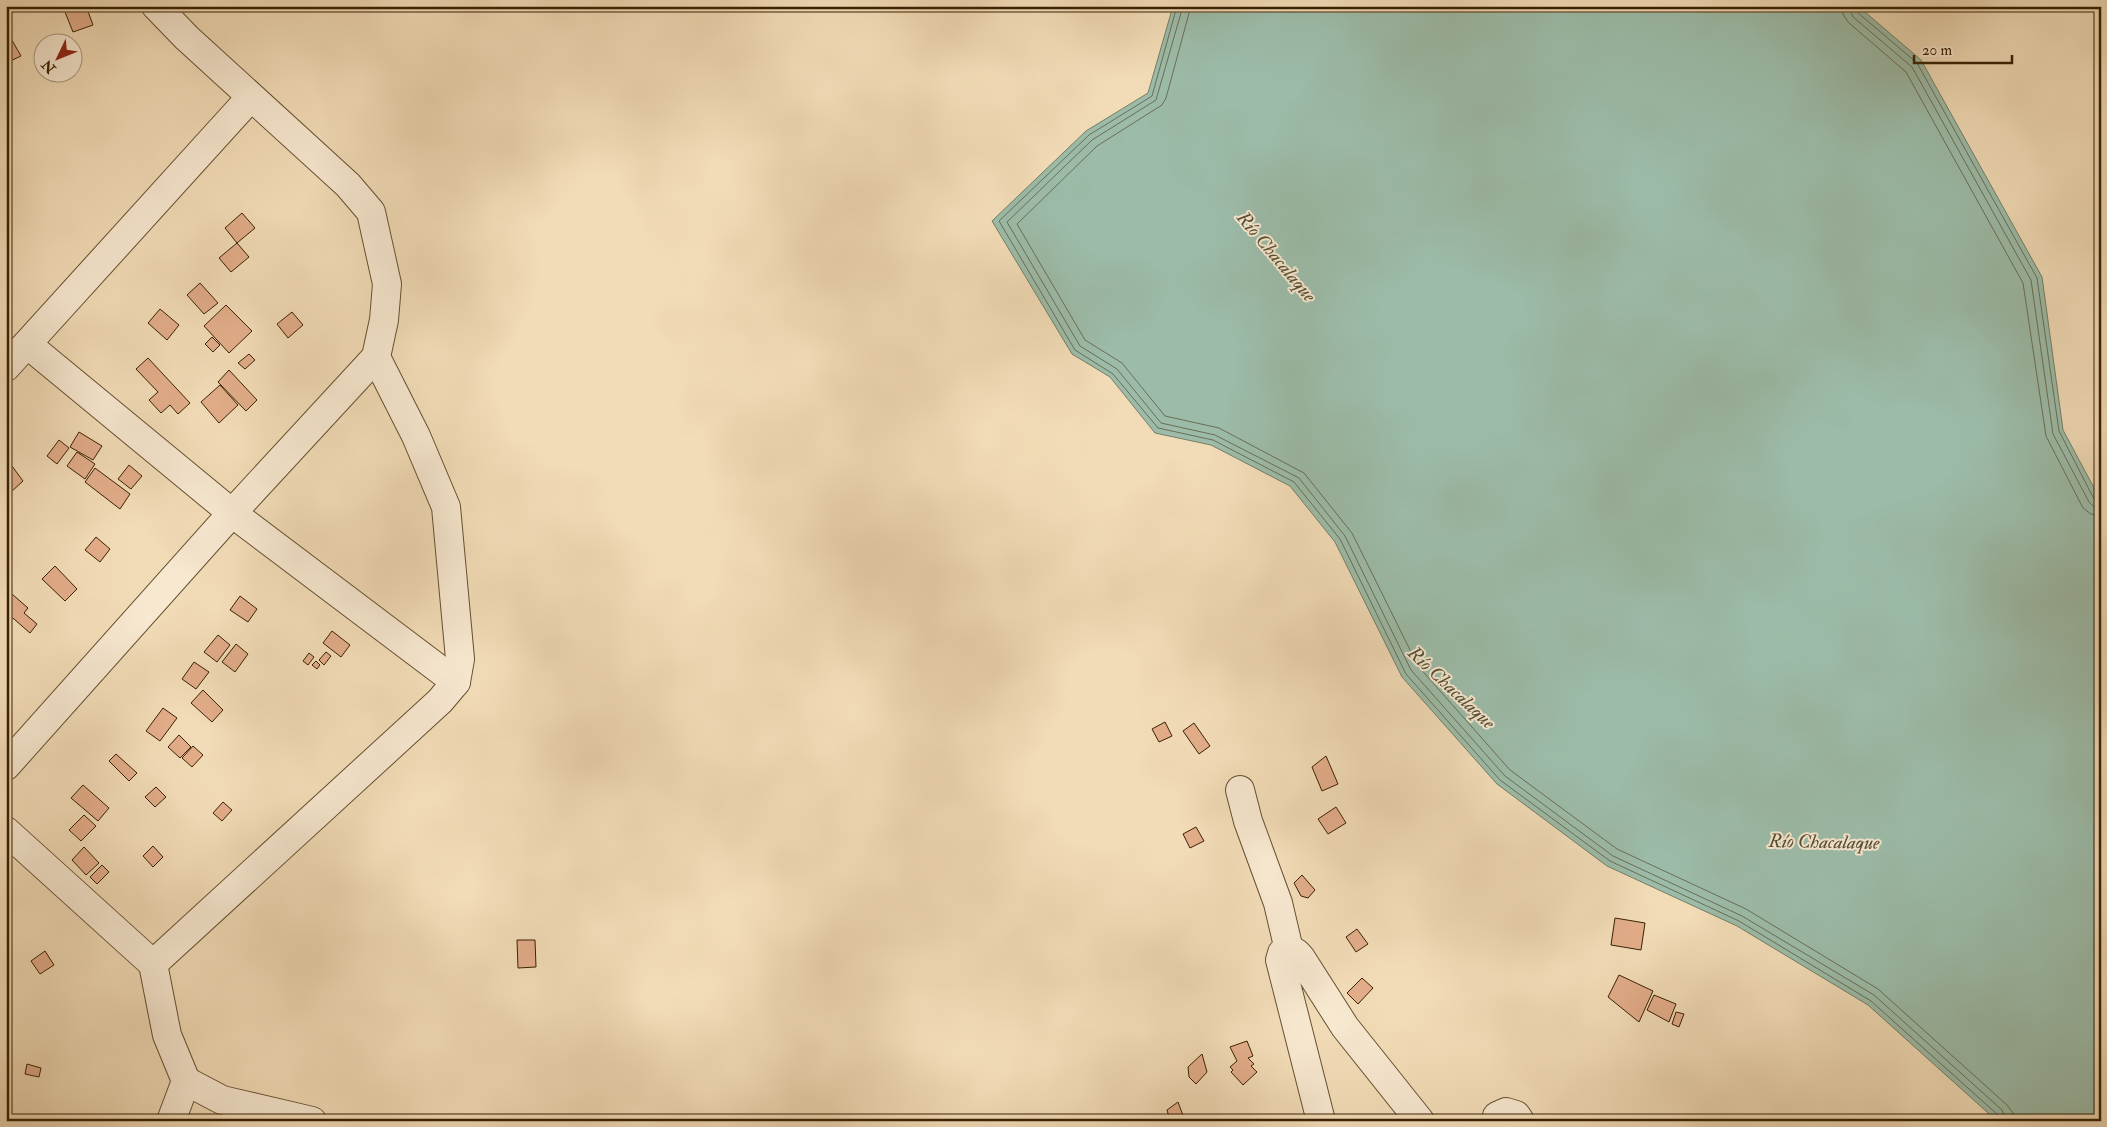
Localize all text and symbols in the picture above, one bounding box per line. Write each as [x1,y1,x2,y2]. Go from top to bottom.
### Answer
north arrow [32,32,82,82]
scale bar [1914,32,2012,64]
text: 20 m [1922,41,1952,60]
text: N [38,56,60,78]
water label: Río Chacalaque [1231,206,1322,307]
water label: Río Chacalaque [1402,640,1501,735]
water label: Río Chacalaque [1767,829,1880,855]

